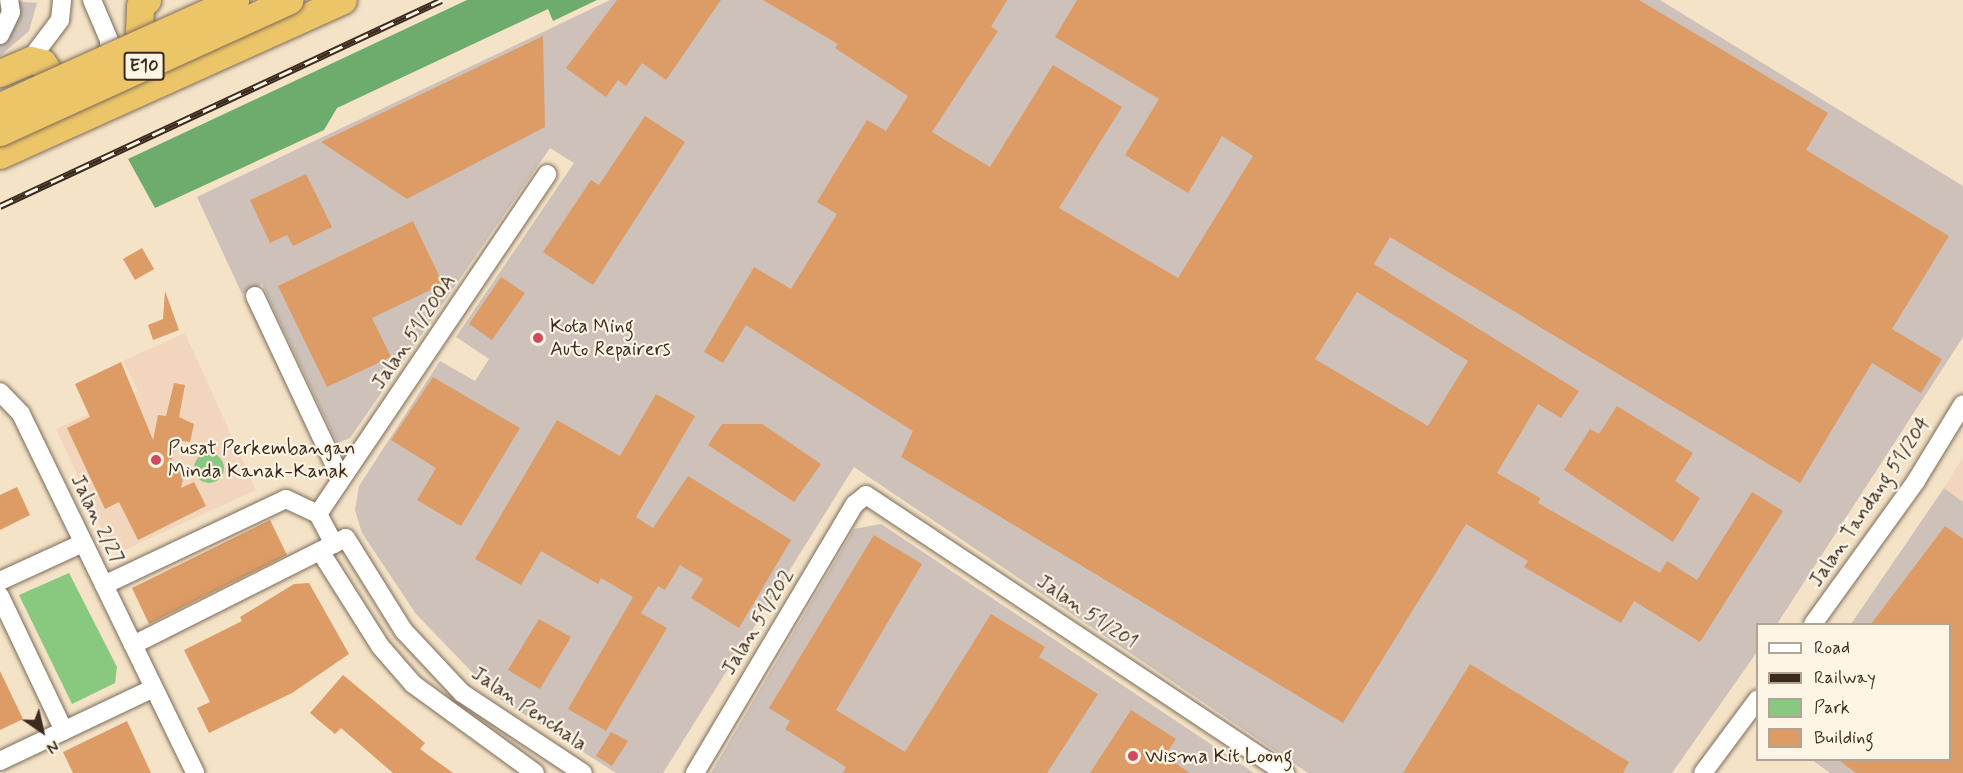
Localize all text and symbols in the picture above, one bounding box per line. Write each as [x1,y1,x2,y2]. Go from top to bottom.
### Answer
road number: E10 [123,51,165,81]
street label: Jalan 51/200A [367,270,461,394]
place label: Kota Ming Auto Repairers [550,314,673,361]
marker: Kota Ming Auto Repairers [531,331,545,345]
street label: Jalan Tandang 51/204 [1806,414,1934,590]
place label: Pusat Perkembangan Minda Kanak-Kanak [168,436,355,483]
marker: Pusat Perkembangan Minda Kanak-Kanak [149,453,163,467]
street label: Jalan 2/27 [65,471,129,567]
street label: Jalan 51/202 [717,564,799,680]
street label: Jalan 51/201 [1032,570,1142,654]
legend [1756,623,1951,761]
text: Road [1814,636,1850,660]
street label: Jalan Penchala [467,662,591,756]
text: Railway [1814,666,1876,690]
text: Park [1814,696,1850,720]
north arrow [12,701,72,761]
text: Building [1814,726,1874,750]
text: N [42,735,63,758]
place label: Wisma Kit Loong [1145,744,1294,768]
marker: Wisma Kit Loong [1126,749,1140,763]

